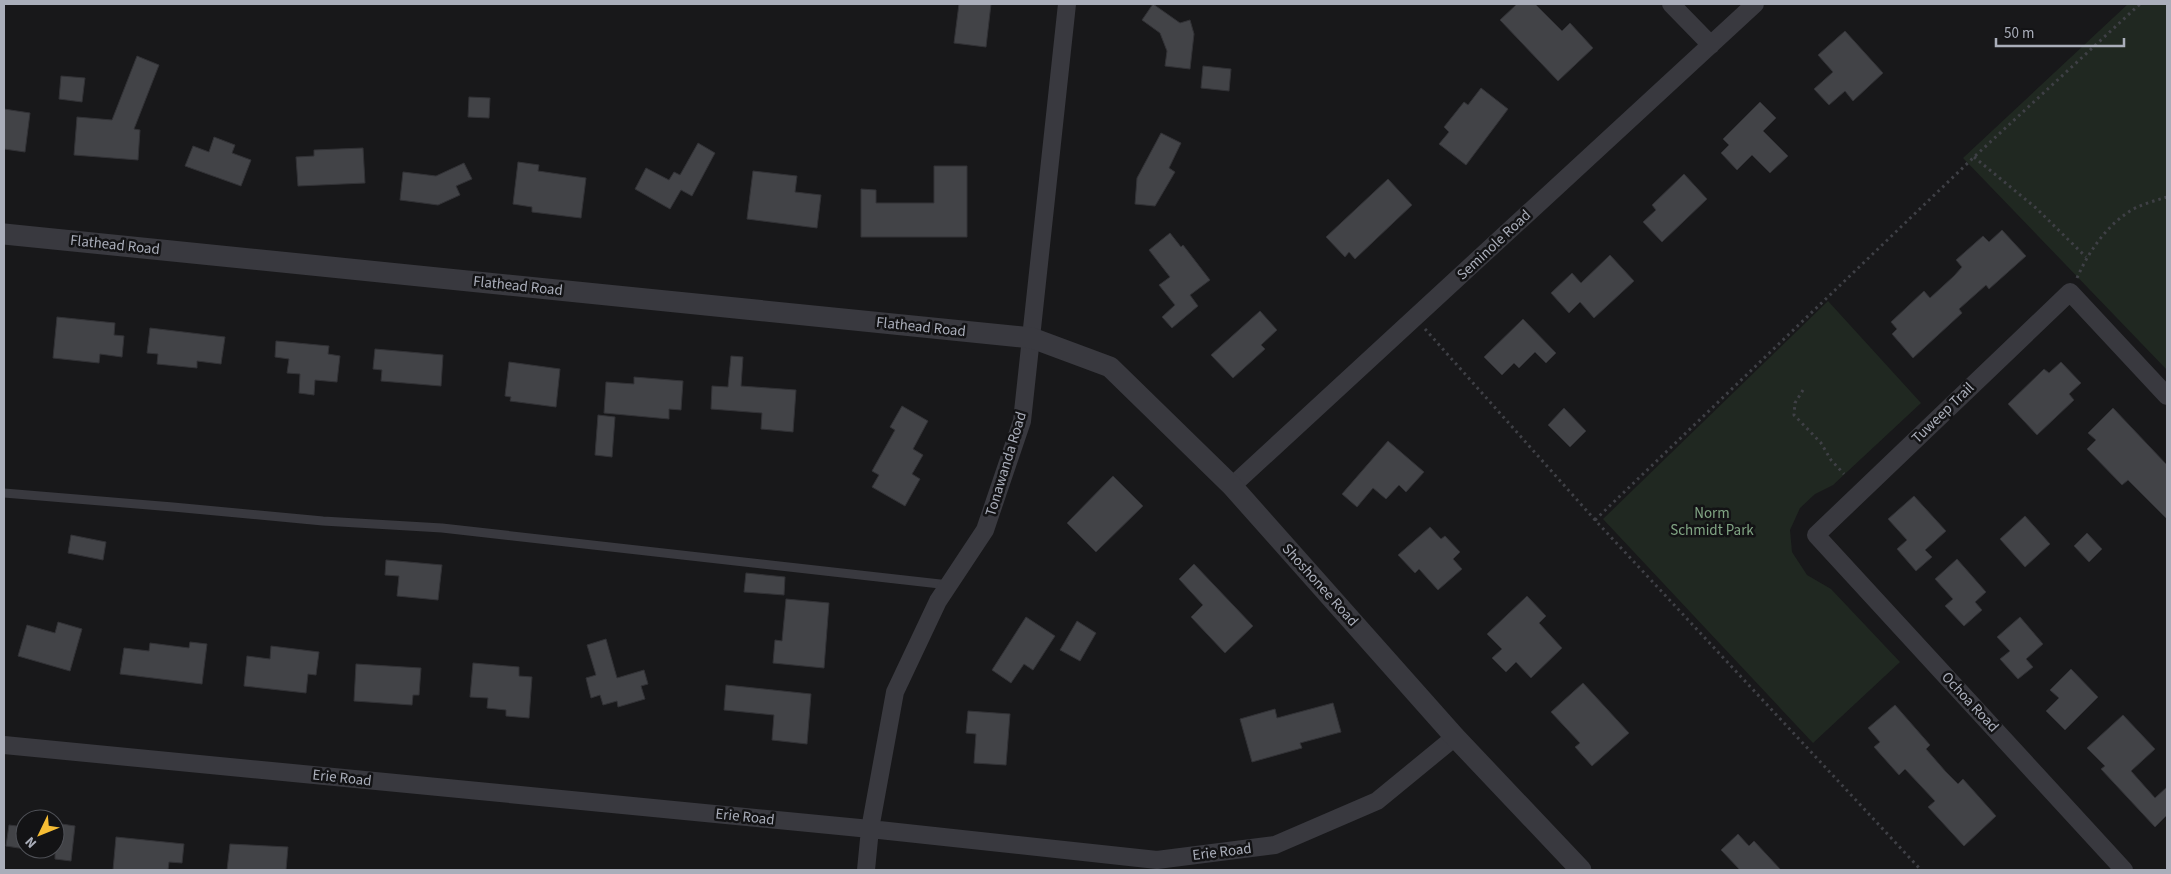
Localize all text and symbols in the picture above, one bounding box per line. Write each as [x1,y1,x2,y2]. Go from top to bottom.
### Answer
scale bar [1996,15,2124,47]
text: 50 m [2004,23,2034,44]
street label: Seminole Road [1452,205,1536,285]
street label: Flathead Road [69,230,161,260]
street label: Flathead Road [472,271,564,301]
street label: Flathead Road [875,312,967,342]
street label: Tuweep Trail [1907,378,1979,448]
street label: Tonawanda Road [980,409,1032,519]
park label: Norm Schmidt Park [1670,503,1754,541]
street label: Shoshonee Road [1277,539,1363,631]
street label: Ochoa Road [1937,667,2003,737]
street label: Erie Road [311,764,373,792]
street label: Erie Road [714,803,776,831]
north arrow [15,809,65,859]
text: N [21,832,42,852]
street label: Erie Road [1191,838,1253,866]

